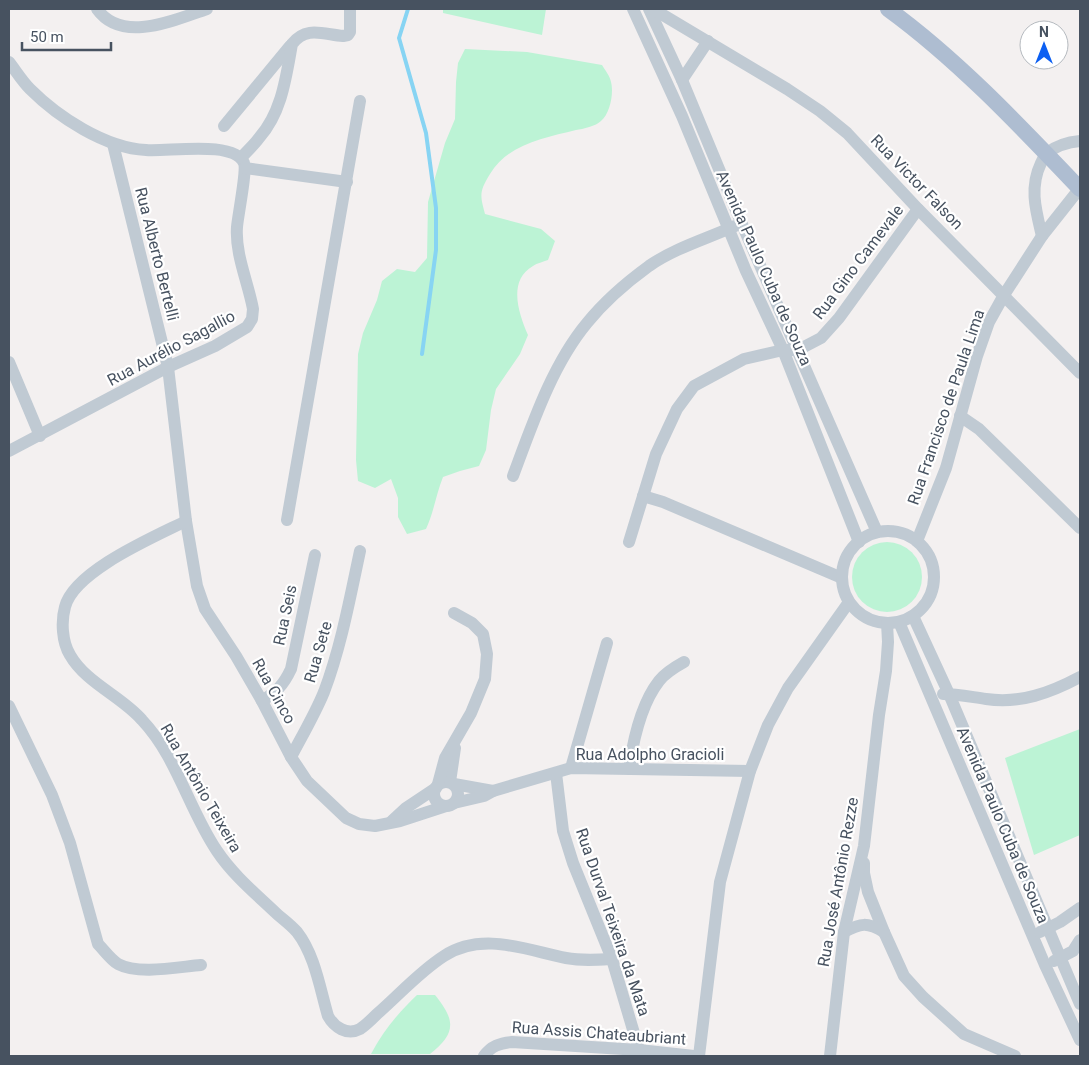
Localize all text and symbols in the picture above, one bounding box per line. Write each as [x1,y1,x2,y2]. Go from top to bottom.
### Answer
scale bar [22,20,111,52]
north arrow [1019,20,1069,70]
text: N [1039,24,1049,40]
text: 50 m [30,28,64,46]
street label: Rua Victor Falson [867,131,967,233]
street label: Avenida Paulo Cuba de Souza [712,167,816,369]
street label: Rua Alberto Bertelli [131,185,183,323]
street label: Rua Gino Camevale [809,201,907,323]
street label: Rua Aurélio Sagallio [104,306,238,390]
street label: Rua Francisco de Paula Lima [904,307,988,507]
street label: Rua Seis [269,583,301,647]
street label: Rua Sete [300,619,336,685]
street label: Rua Cinco [248,655,300,727]
street label: Rua Antônio Teixeira [156,720,246,856]
street label: Avenida Paulo Cuba de Souza [953,724,1053,926]
street label: Rua Adolpho Gracioli [576,745,724,764]
street label: Rua José Antônio Rezze [814,796,862,968]
street label: Rua Durval Teixeira da Mata [572,826,654,1018]
street label: Rua Assis Chateaubriant [511,1017,687,1049]

